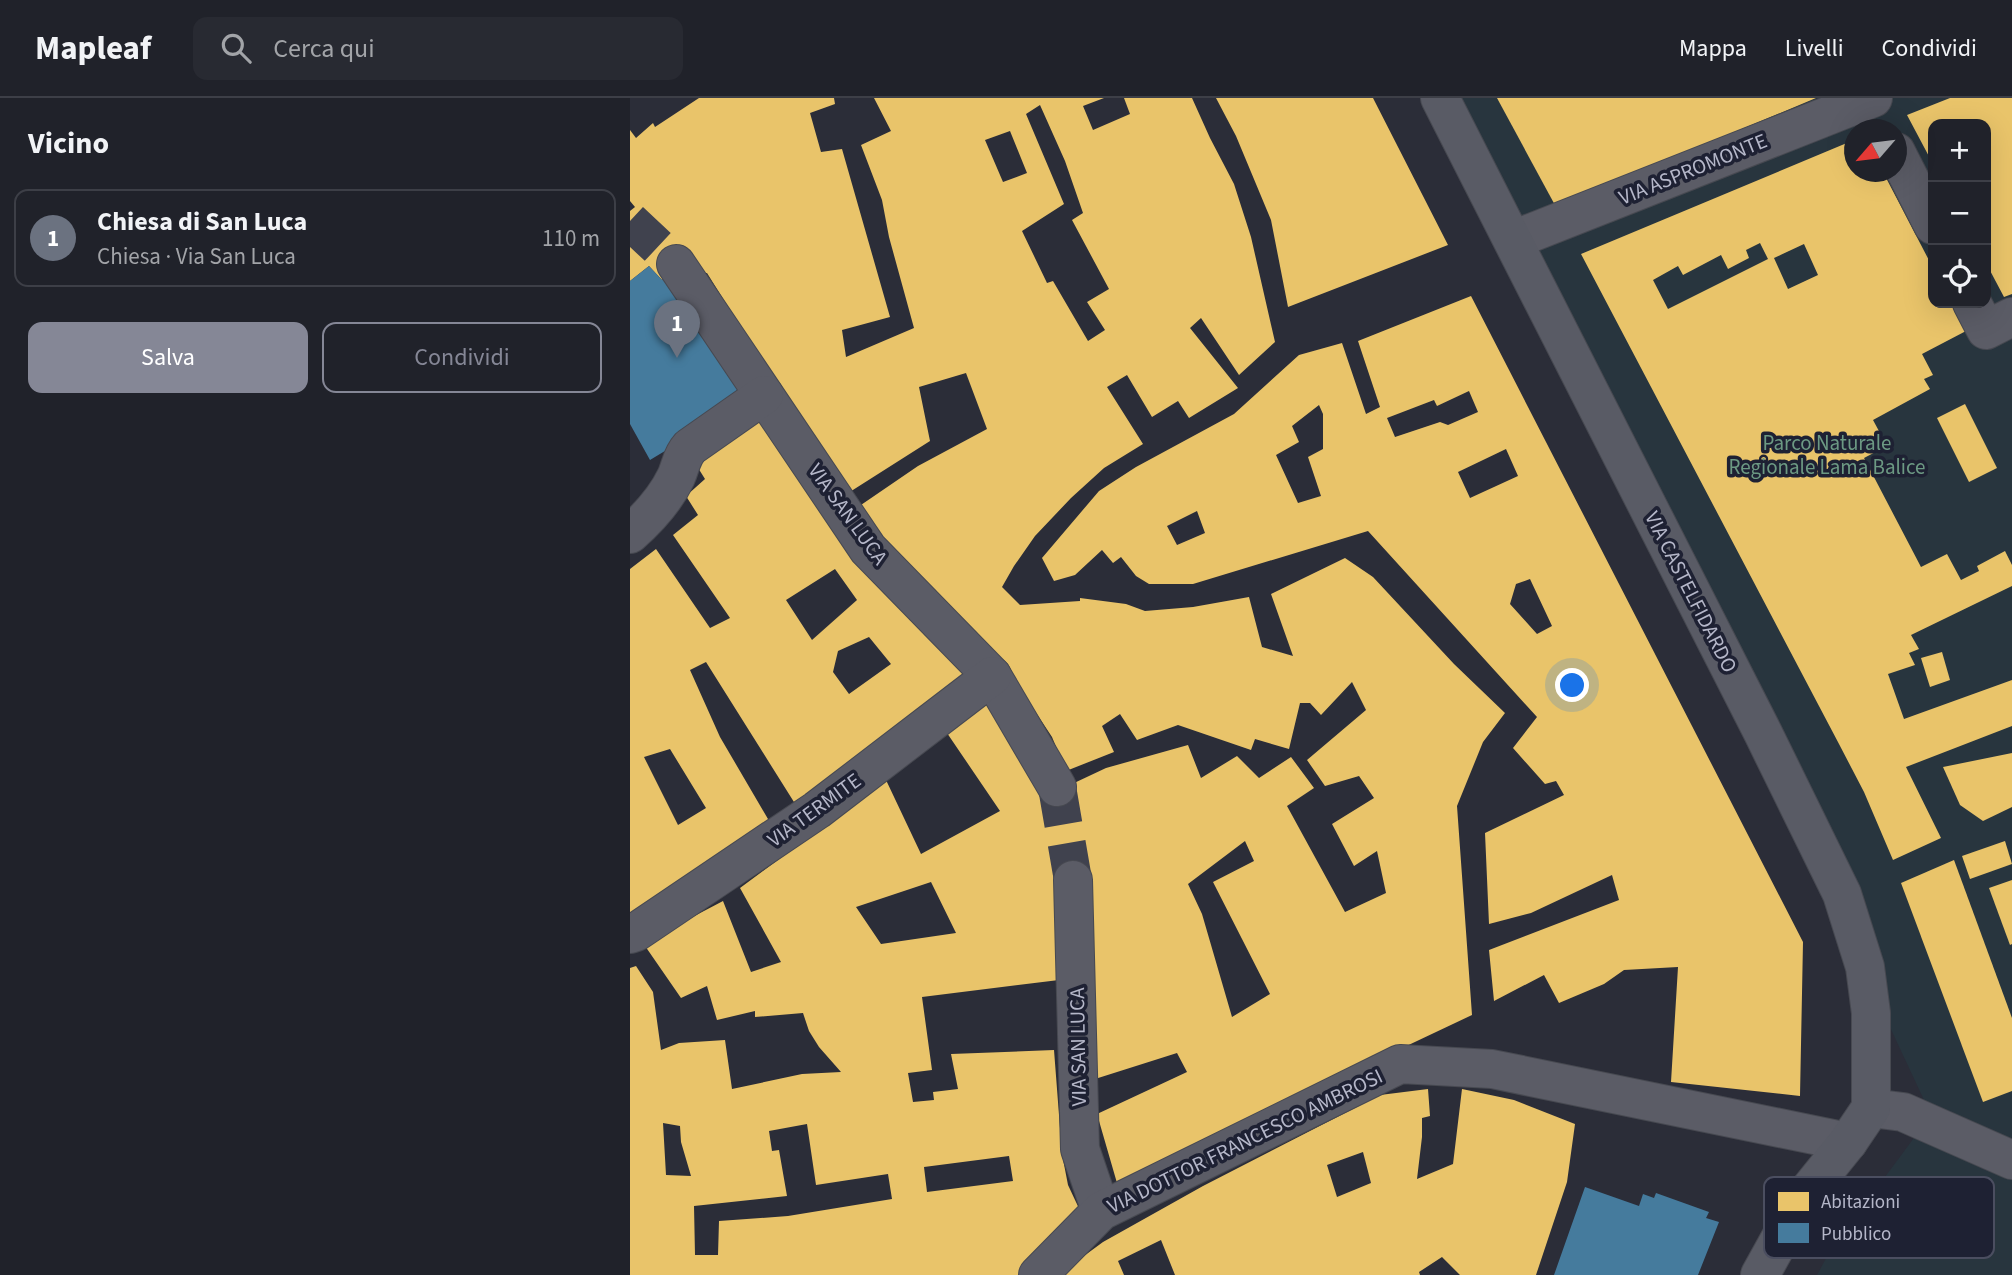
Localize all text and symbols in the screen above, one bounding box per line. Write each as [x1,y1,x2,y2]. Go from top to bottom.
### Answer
search box [193,17,683,80]
text: Mapleaf [35,25,151,72]
icon: search [217,29,255,67]
text: Cerca qui [273,30,375,67]
text: Mappa [1679,31,1747,66]
text: Livelli [1785,31,1844,66]
text: Condividi [1882,31,1977,66]
north arrow [1844,119,1907,182]
map controls [1928,119,1991,308]
button: + [1928,119,1991,182]
text: Vicino [28,122,109,165]
street label: VIA ASPROMONTE [1614,126,1772,212]
button: − [1928,182,1991,245]
text: Chiesa di San Luca [97,203,307,240]
text: 1 [47,222,59,255]
text: 110 m [542,222,600,255]
text: Chiesa · Via San Luca [97,240,296,273]
button: locate [1928,245,1991,308]
pin: 1 [654,300,700,358]
button: Salva [28,322,308,393]
button: Condividi [322,322,602,393]
park label: Parco Naturale Regionale Lama Balice [1728,428,1926,482]
street label: VIA SAN LUCA [801,457,895,571]
street label: VIA CASTELFIDARDO [1637,506,1745,678]
your location [1555,668,1589,702]
street label: VIA TERMITE [761,766,867,854]
street label: VIA SAN LUCA [1062,987,1094,1107]
street label: VIA DOTTOR FRANCESCO AMBROSI [1102,1061,1388,1221]
legend [1764,1177,1994,1258]
text: Abitazioni [1821,1189,1900,1216]
text: Pubblico [1821,1221,1891,1248]

